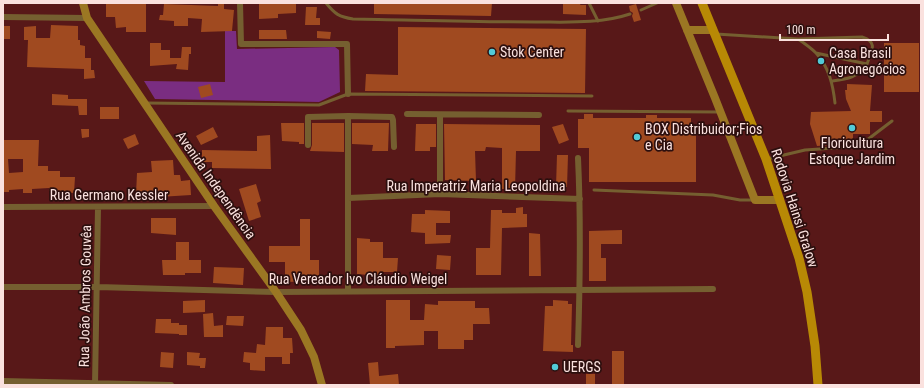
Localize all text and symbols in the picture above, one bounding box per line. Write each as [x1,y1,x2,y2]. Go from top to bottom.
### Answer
scale bar [780,16,888,42]
text: 100 m [786,23,816,37]
place label: Stok Center [500,44,564,60]
place label: Casa Brasil Agronegócios [829,45,906,77]
marker: Stok Center [487,47,497,57]
marker: Casa Brasil Agronegócios [816,56,826,66]
place label: BOX Distribuidor;Fios e Cia [645,121,762,153]
marker: Floricultura Estoque Jardim [847,123,857,133]
street label: Avenida Independência [173,128,259,242]
marker: BOX Distribuidor;Fios e Cia [632,132,642,142]
place label: Floricultura Estoque Jardim [809,135,895,167]
street label: Rodovia Hainsi Gralow [768,147,822,269]
street label: Rua Imperatriz Maria Leopoldina [386,178,566,194]
street label: Rua Germano Kessler [50,187,168,203]
street label: Rua João Ambros Gouvêa [76,225,94,367]
street label: Rua Vereador Ivo Cláudio Weigel [269,271,447,287]
place label: UERGS [563,359,601,375]
marker: UERGS [550,362,560,372]

